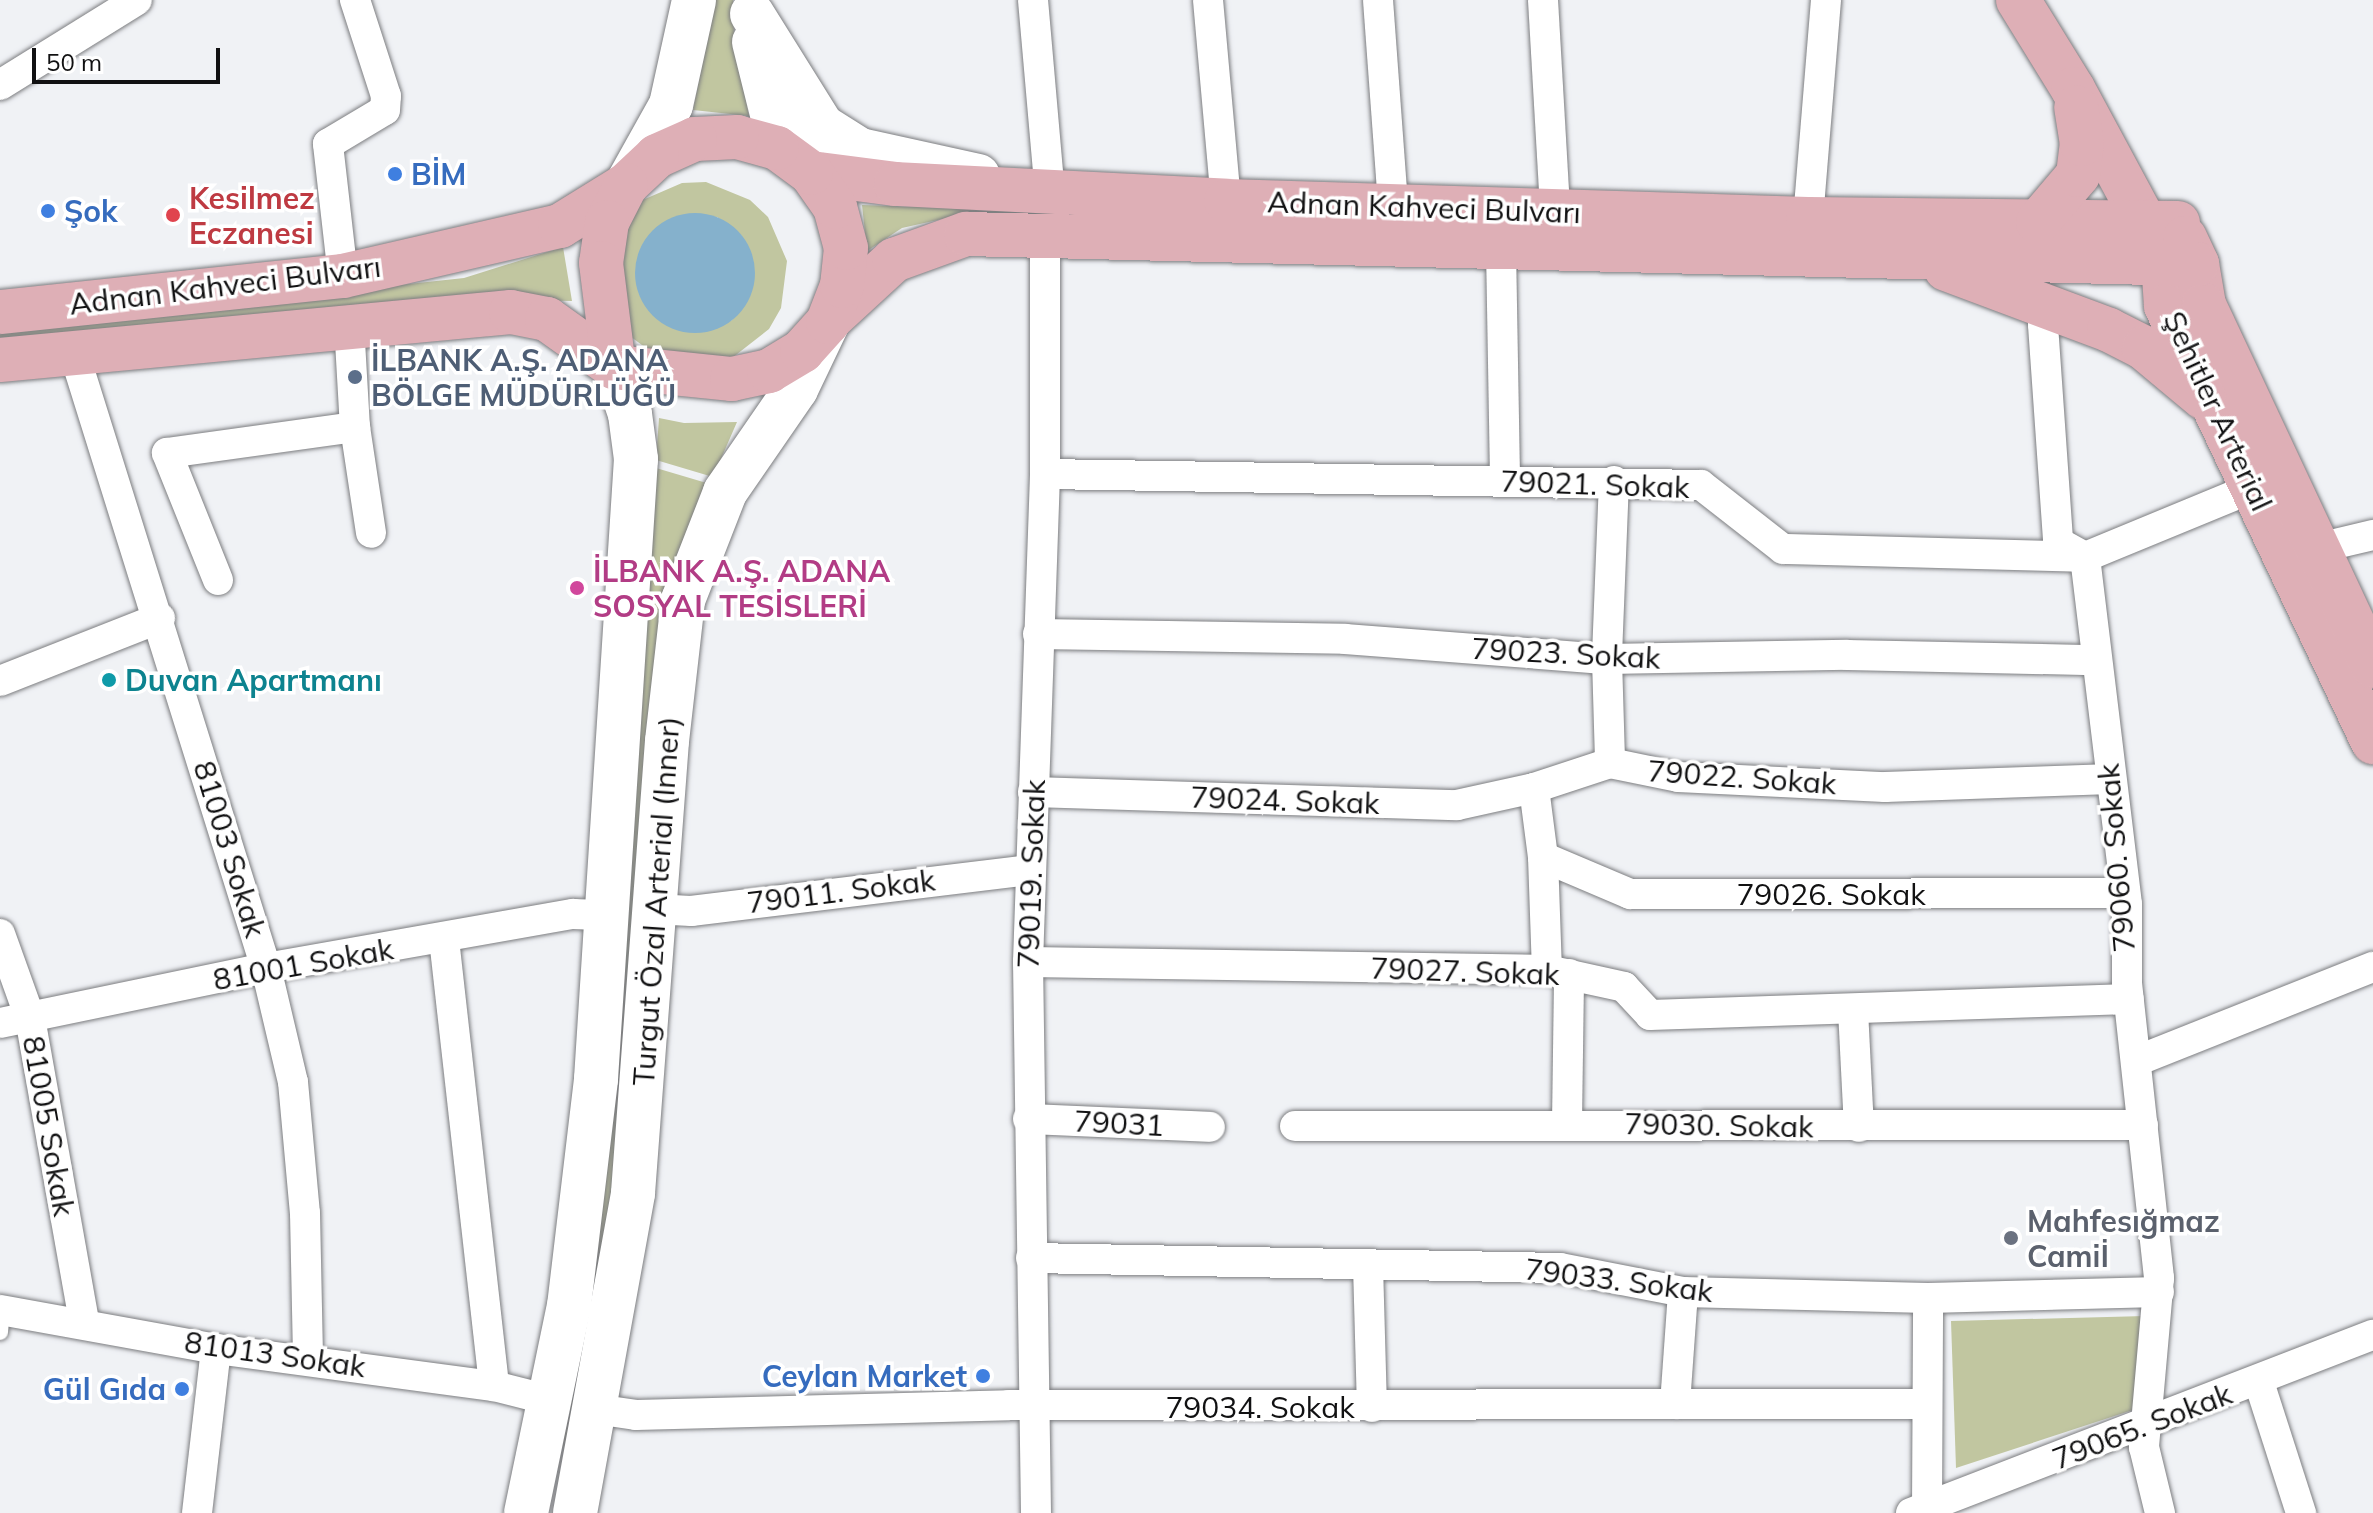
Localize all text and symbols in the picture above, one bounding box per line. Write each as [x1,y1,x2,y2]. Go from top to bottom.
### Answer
scale bar [36,32,224,82]
text: 50 m [46,47,102,77]
place label: BİM [411,156,466,192]
marker: BİM [386,165,404,183]
place label: Kesilmez Eczanesi [189,180,315,250]
street label: Adnan Kahveci Bulvarı [1267,184,1581,230]
place label: Şok [64,193,118,229]
marker: Şok [39,202,57,220]
marker: Kesilmez Eczanesi [164,206,182,224]
street label: Adnan Kahveci Bulvarı [67,248,383,322]
street label: Şehitler Arterial [2156,306,2280,516]
place label: İLBANK A.Ş. ADANA BÖLGE MÜDÜRLÜĞÜ [371,342,676,412]
marker: İLBANK A.Ş. ADANA BÖLGE MÜDÜRLÜĞÜ [346,368,364,386]
street label: 79021. Sokak [1500,463,1690,505]
place label: İLBANK A.Ş. ADANA SOSYAL TESİSLERİ [593,553,890,624]
marker: İLBANK A.Ş. ADANA SOSYAL TESİSLERİ [568,579,586,597]
street label: 79023. Sokak [1471,630,1661,676]
place label: Duvan Apartmanı [125,662,382,698]
marker: Duvan Apartmanı [100,671,118,689]
street label: Turgut Özal Arterial (Inner) [625,715,687,1087]
street label: 79022. Sokak [1646,752,1838,802]
street label: 81003 Sokak [186,757,274,941]
street label: 79060. Sokak [2090,762,2142,954]
street label: 79019. Sokak [1010,779,1052,969]
street label: 79024. Sokak [1190,779,1380,821]
street label: 79011. Sokak [745,862,937,920]
street label: 79026. Sokak [1736,876,1926,912]
street label: 81001 Sokak [210,930,396,998]
street label: 79027. Sokak [1370,950,1560,992]
street label: 81005 Sokak [15,1033,83,1219]
street label: 79031 [1073,1103,1165,1143]
street label: 79030. Sokak [1624,1105,1814,1145]
place label: Mahfesığmaz Camiİ [2027,1203,2220,1274]
marker: Mahfesığmaz Camiİ [2002,1229,2020,1247]
street label: 79033. Sokak [1523,1251,1715,1309]
street label: 81013 Sokak [182,1323,368,1385]
place label: Ceylan Market [762,1358,967,1394]
marker: Ceylan Market [974,1367,992,1385]
place label: Gül Gıda [43,1371,166,1407]
street label: 79065. Sokak [2047,1375,2237,1477]
marker: Gül Gıda [173,1380,191,1398]
street label: 79034. Sokak [1165,1389,1355,1425]

